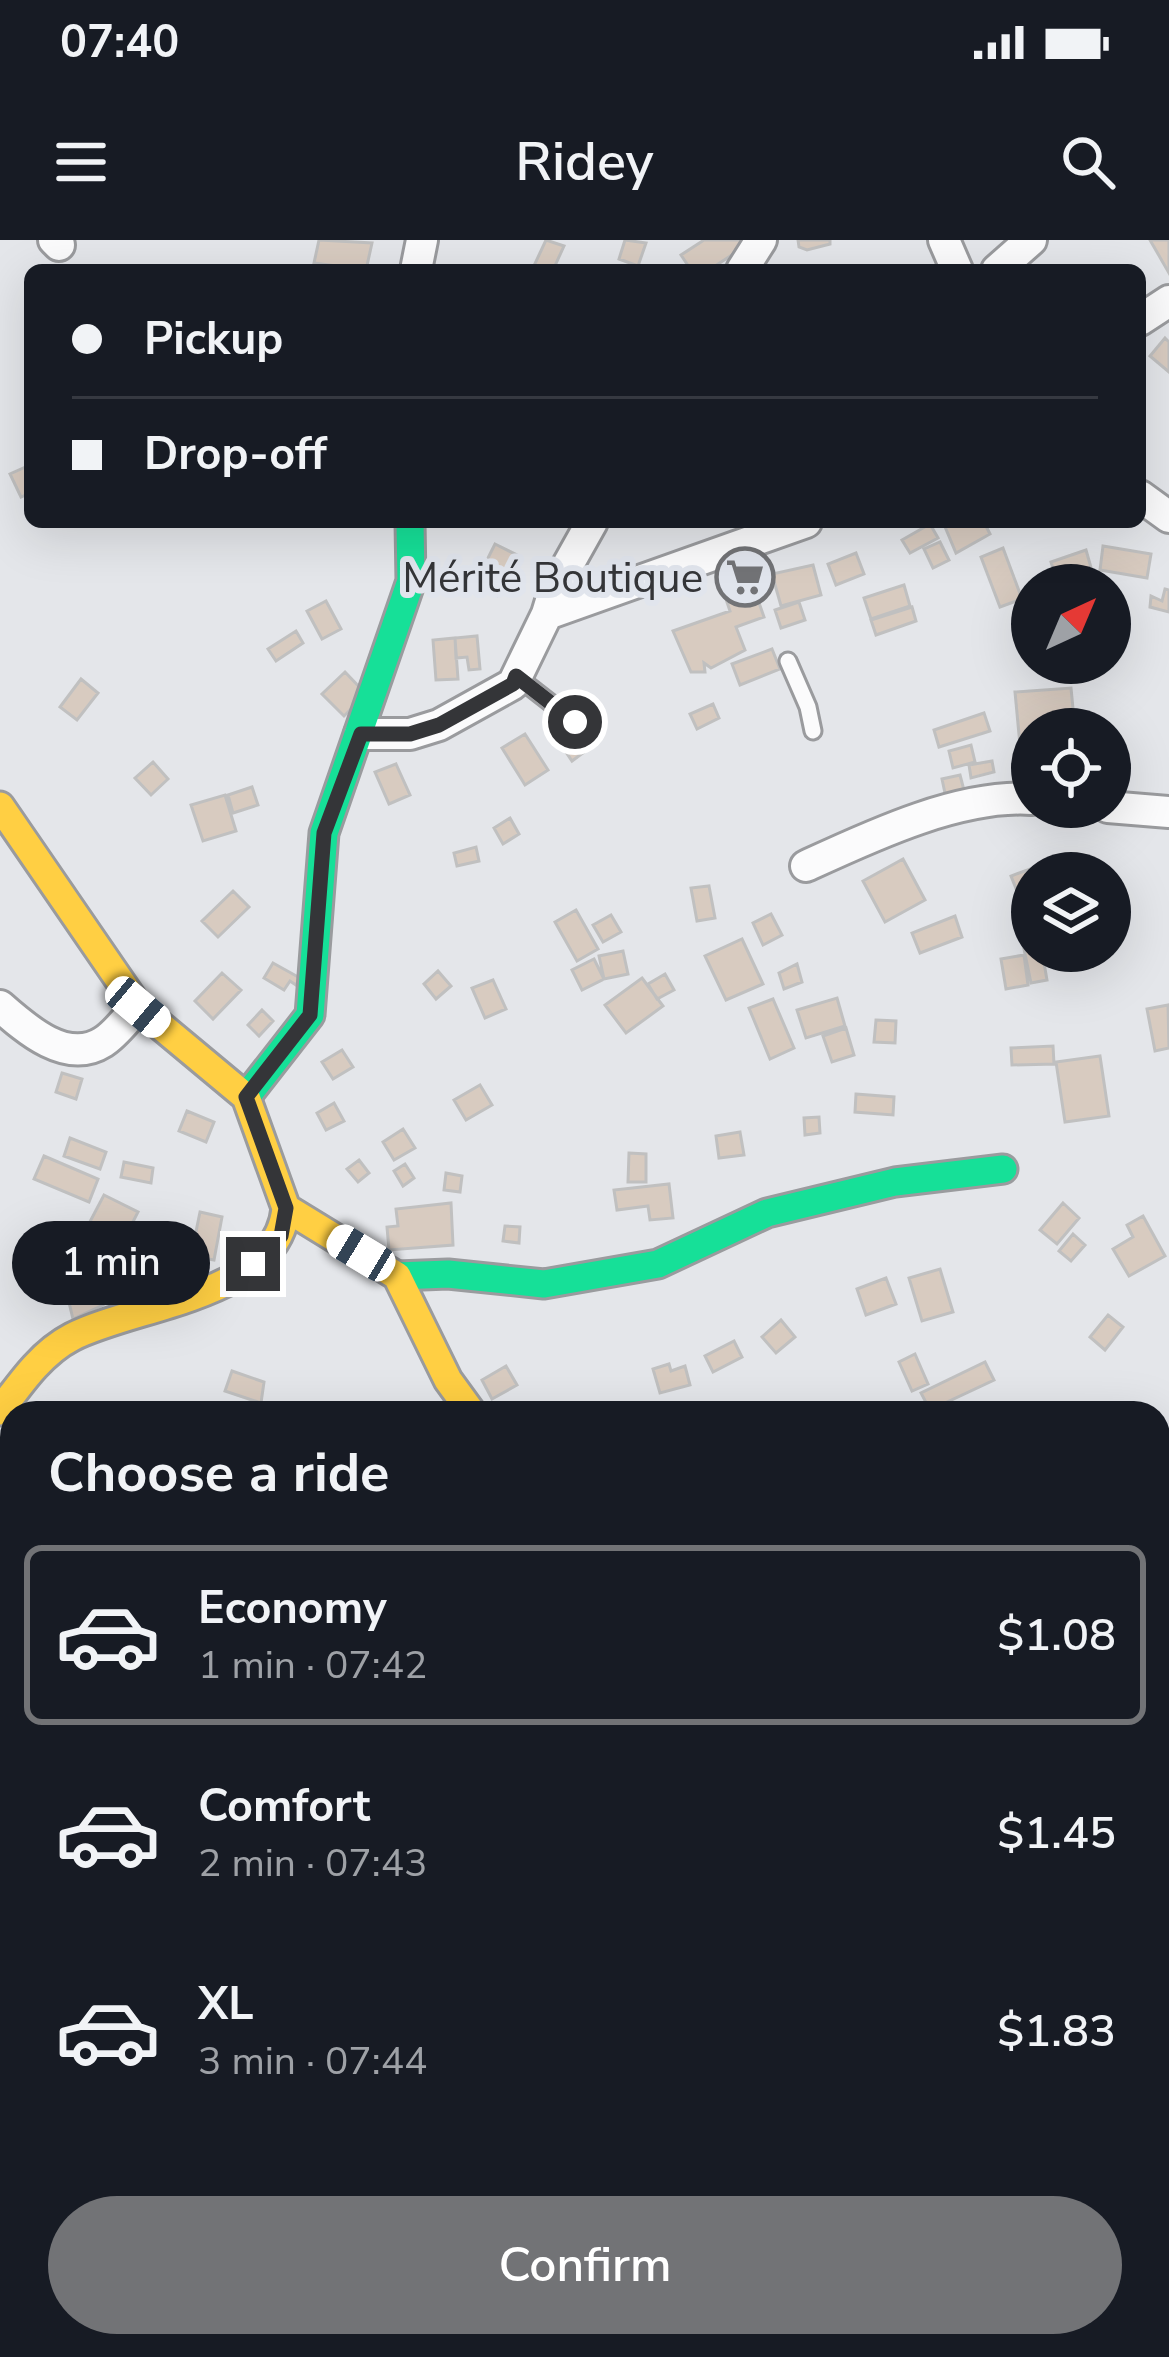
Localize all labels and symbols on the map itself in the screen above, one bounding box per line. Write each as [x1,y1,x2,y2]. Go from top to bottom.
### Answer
supermarket icon: Mérité Boutique [714,546,776,608]
place label: Mérité Boutique [402,550,703,607]
north arrow [1011,564,1131,684]
route start [548,695,602,749]
car [99,970,177,1044]
car [321,1219,401,1287]
callout: 1 min [13,1222,211,1306]
route end [226,1237,280,1291]

